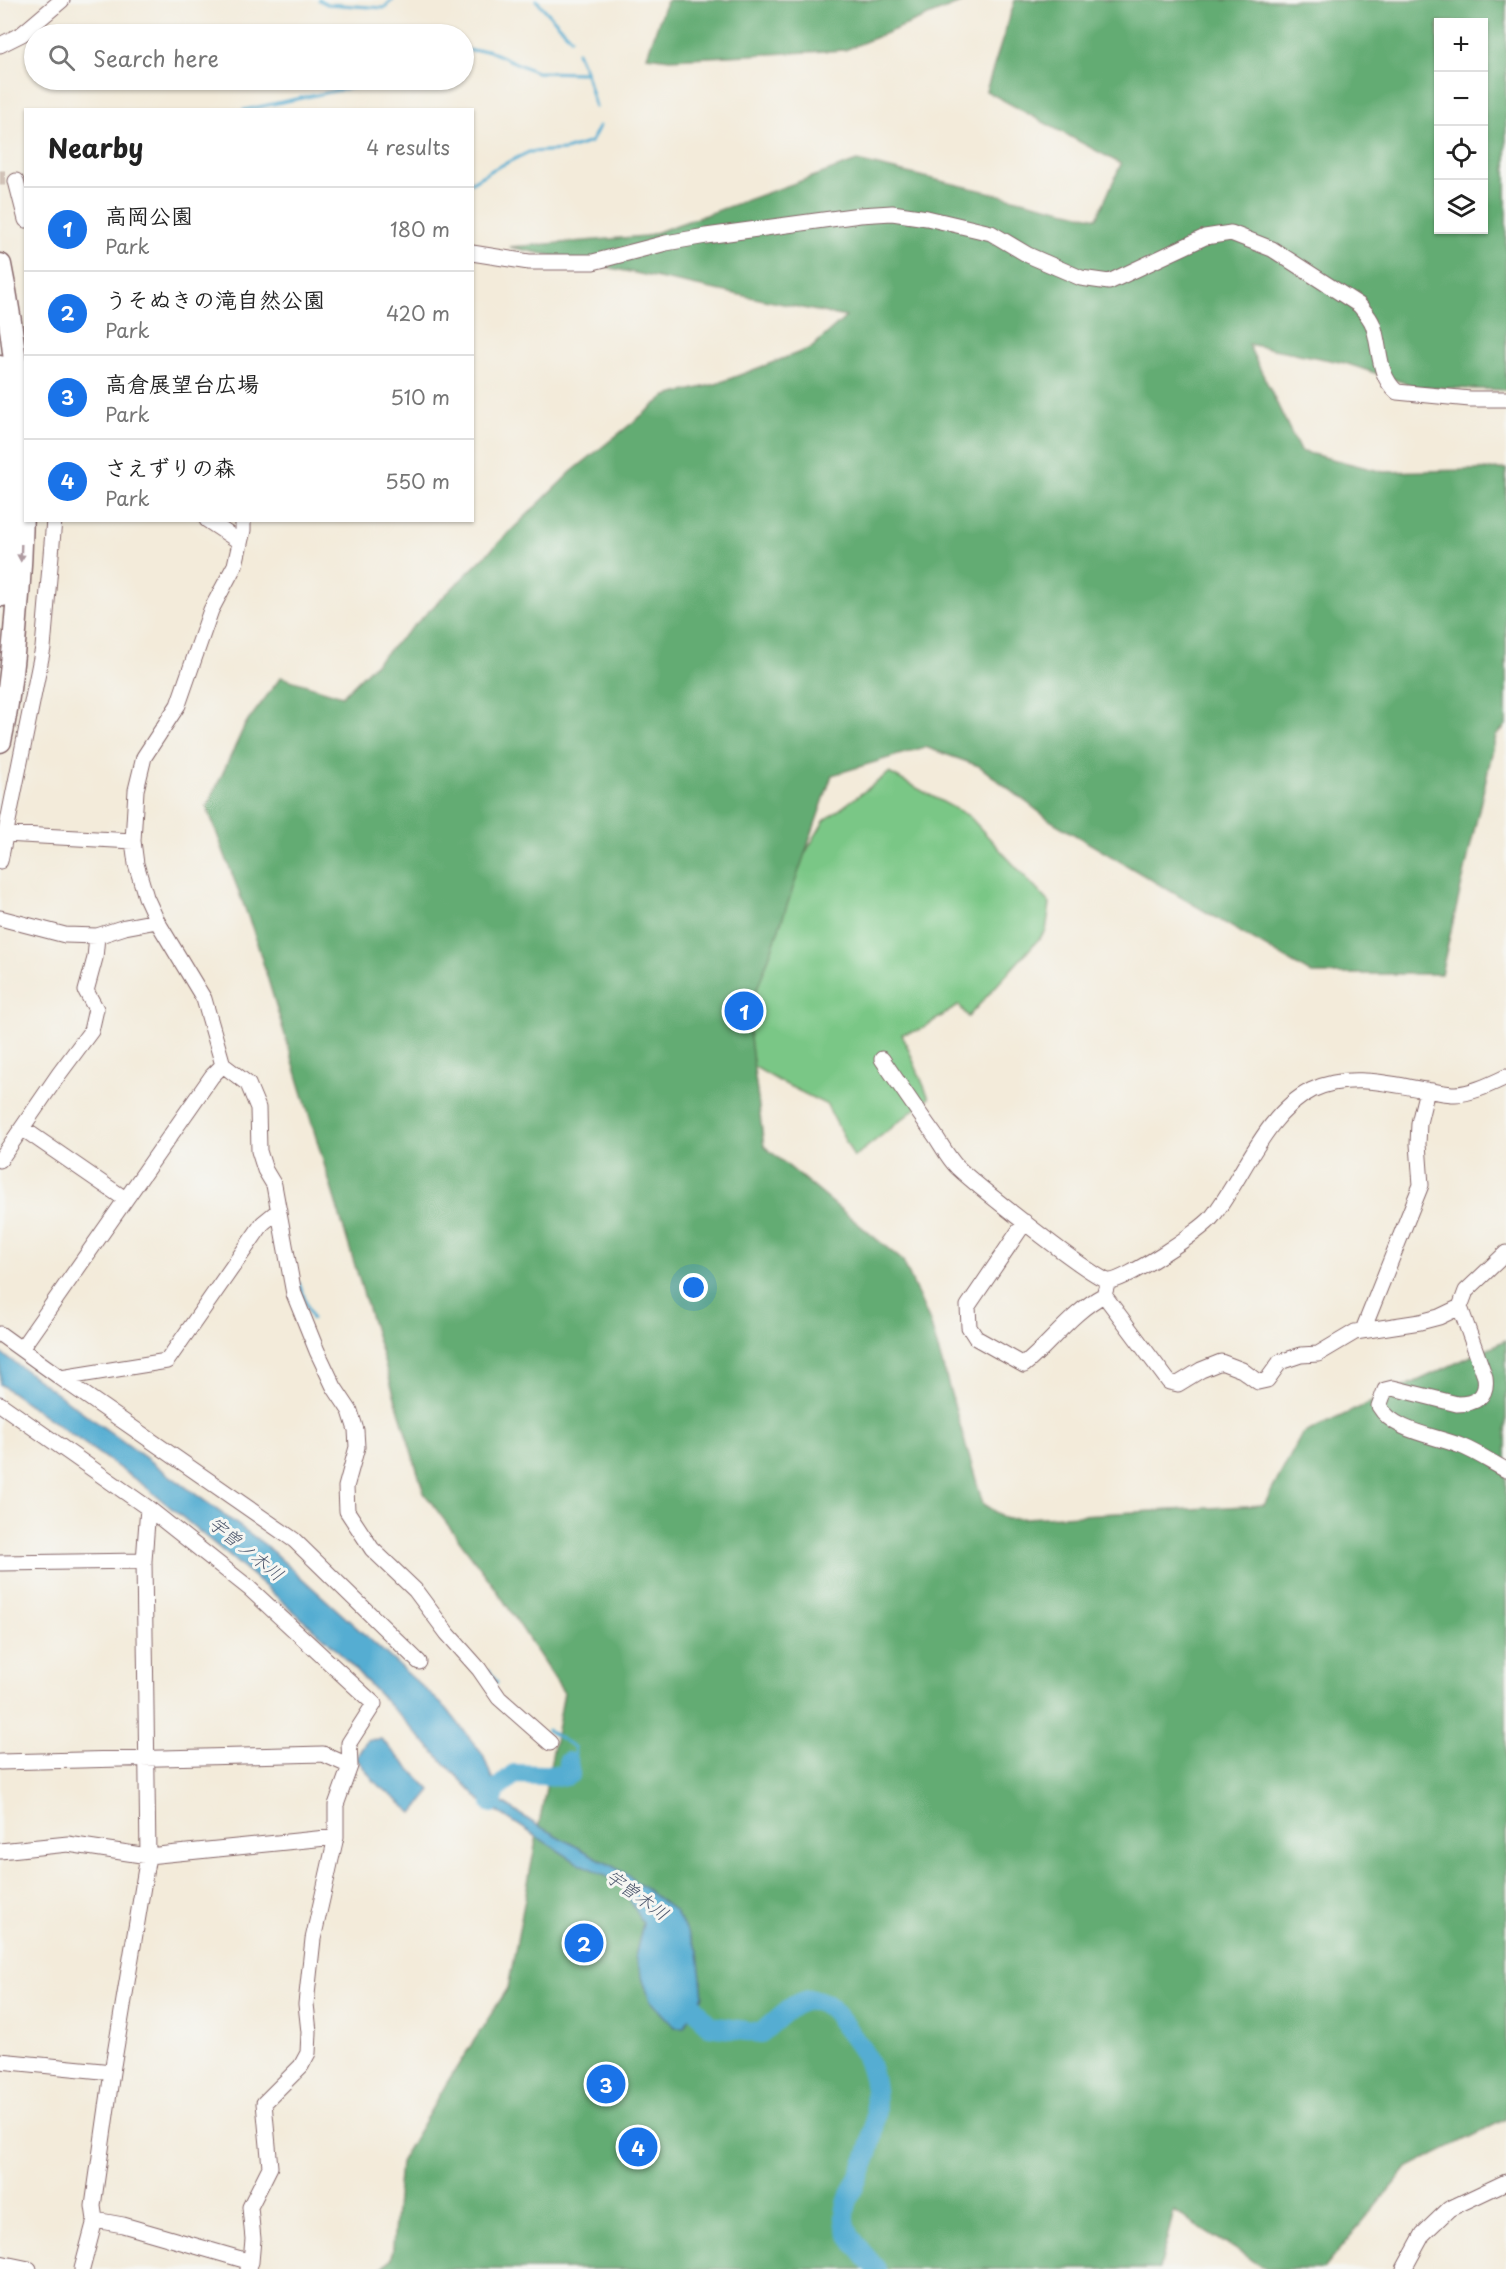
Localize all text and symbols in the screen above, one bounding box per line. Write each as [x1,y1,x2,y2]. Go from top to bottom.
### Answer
map controls [1434,18,1488,234]
button: + [1434,18,1488,72]
search box [24,24,474,90]
icon: search [45,41,78,74]
text: Search here [93,41,219,74]
button: − [1434,72,1488,126]
button: locate [1434,126,1488,180]
text: Nearby [48,128,143,167]
text: 4 results [366,132,450,162]
button: layers [1434,180,1488,234]
text: 高岡公園 [105,198,193,231]
text: 1 [63,214,72,244]
text: 180 m [390,214,450,244]
text: Park [105,231,150,261]
text: うそぬきの滝自然公園 [105,282,325,315]
text: 2 [60,298,75,328]
text: 420 m [386,298,450,328]
text: Park [105,315,150,345]
text: 高倉展望台広場 [105,366,259,399]
text: 3 [61,382,74,412]
text: 510 m [390,382,450,412]
text: Park [105,399,150,429]
text: さえずりの森 [105,450,236,483]
text: 4 [61,466,74,496]
text: 550 m [385,466,450,496]
text: Park [105,483,150,513]
one-way arrow [17,543,26,562]
pin: 1 [724,988,764,1034]
your location [679,1273,708,1302]
water label: 宇曽ノ木川 [204,1509,290,1587]
water label: 宇曽木川 [601,1862,675,1926]
pin: 2 [564,1920,604,1966]
pin: 3 [586,2062,626,2106]
pin: 4 [618,2124,658,2170]

